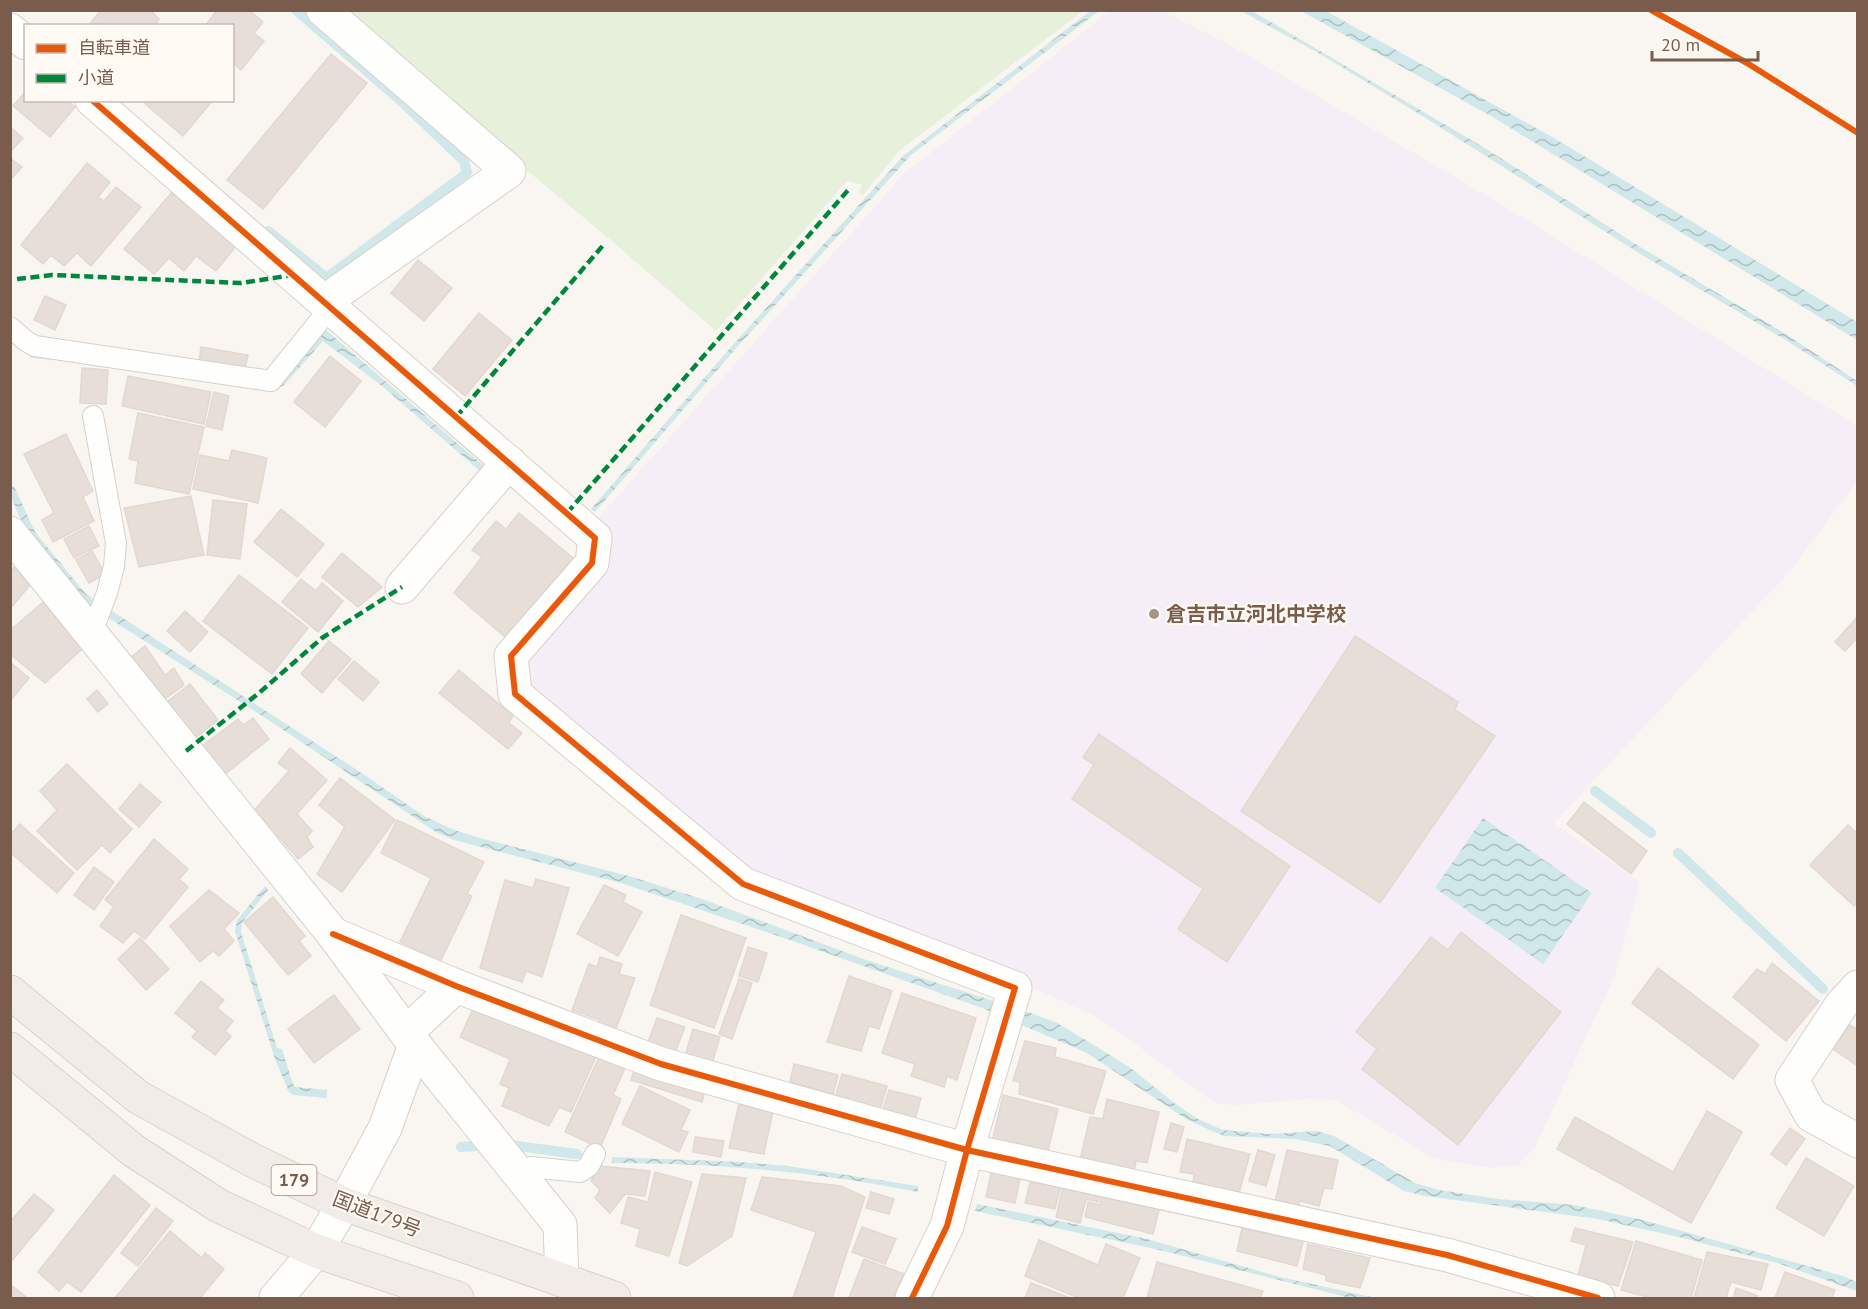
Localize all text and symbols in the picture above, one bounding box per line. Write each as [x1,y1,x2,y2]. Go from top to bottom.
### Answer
legend [24,24,234,102]
scale bar [1652,24,1758,62]
text: 20 m [1661,33,1700,56]
text: 自転車道 [78,36,150,59]
text: 小道 [78,66,114,89]
place label: 倉吉市立河北中学校 [1166,601,1346,627]
marker: 倉吉市立河北中学校 [1147,607,1161,621]
road number: 179 [272,1165,316,1195]
street label: 国道179号 [329,1185,425,1243]

